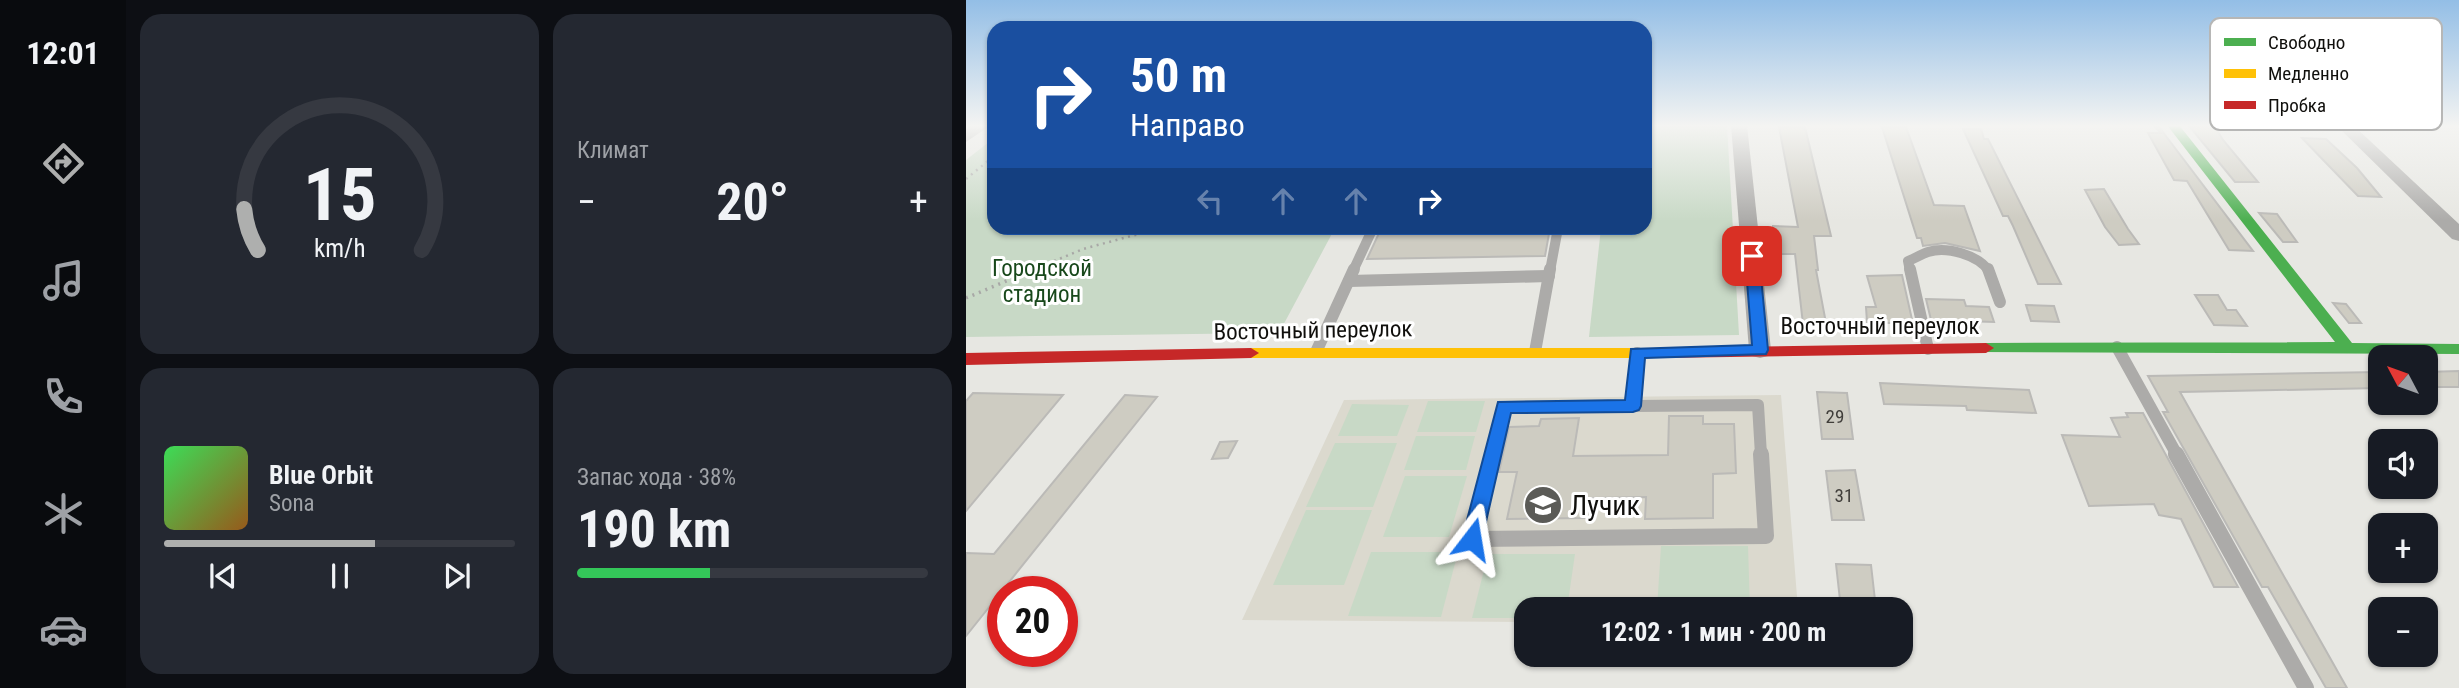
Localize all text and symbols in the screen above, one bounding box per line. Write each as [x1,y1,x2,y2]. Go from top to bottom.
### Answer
legend [2210,18,2442,130]
text: Свободно [2268,31,2345,54]
text: 12:01 [26,34,100,72]
text: 50 m [1130,47,1227,104]
icon: right [1015,49,1106,140]
text: Медленно [2268,62,2349,85]
text: Пробка [2268,94,2326,117]
text: Направо [1130,106,1245,144]
text: Климат [577,137,649,164]
icon: directions [39,139,88,188]
text: 15 [303,152,376,238]
text: 20° [716,172,789,233]
text: − [577,180,596,224]
text: + [909,180,928,224]
icon: left [1191,182,1229,220]
icon: ahead [1264,182,1302,220]
icon: ahead [1337,182,1375,220]
icon: right [1410,182,1448,220]
pin [1722,226,1782,286]
text: km/h [314,234,365,263]
icon: arrive [1733,237,1771,275]
park label: Городской стадион [992,255,1092,308]
icon: music [39,256,88,305]
street label: Восточный переулок [1781,313,1979,340]
street label: Восточный переулок [1213,315,1413,346]
north arrow [2368,345,2438,415]
map controls [2368,345,2438,667]
icon: phone [39,372,88,421]
house number: 29 [1826,405,1844,428]
button: sound [2368,429,2438,499]
text: Blue Orbit [269,460,373,490]
text: Запас хода · 38% [577,464,736,491]
school or university icon: Лучик [1522,484,1564,526]
house number: 31 [1835,484,1853,507]
icon: climate [39,489,88,538]
place label: Лучик [1570,489,1640,522]
text: Sona [269,490,315,517]
text: 190 km [577,499,731,560]
position arrow [1435,502,1509,576]
button: + [2368,513,2438,583]
icon: previous [204,557,242,595]
icon: pause [321,557,359,595]
icon: next [438,557,476,595]
speed limit sign: 20 [987,576,1078,667]
button: − [2368,597,2438,667]
icon: car [39,605,88,654]
text: 12:02 · 1 мин · 200 m [1601,617,1826,647]

